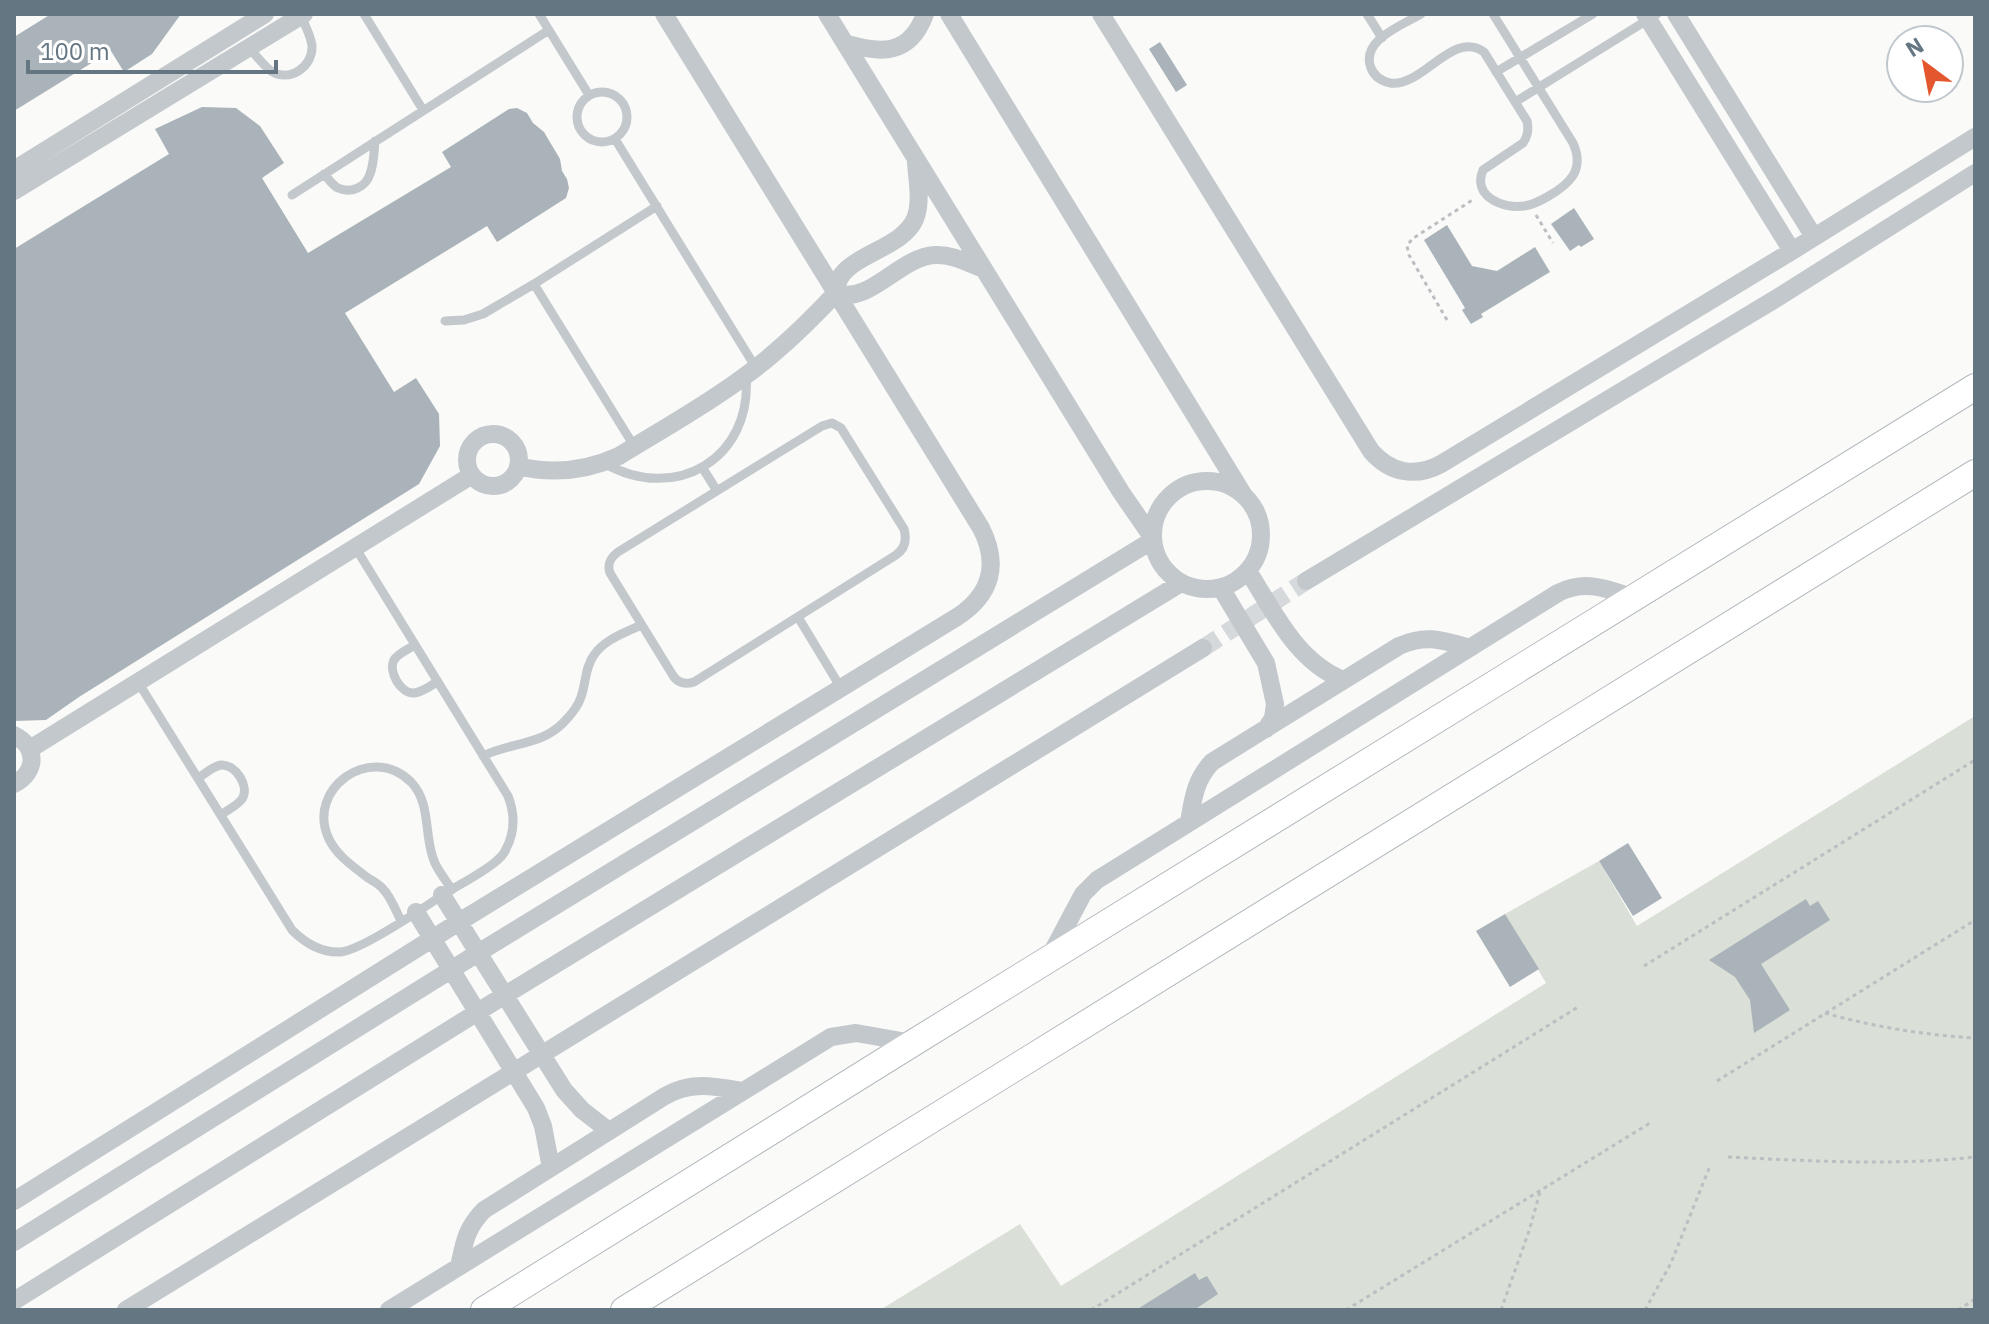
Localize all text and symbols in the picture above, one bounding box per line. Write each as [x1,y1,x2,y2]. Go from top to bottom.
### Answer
scale bar [28,24,276,74]
north arrow [1885,24,1965,104]
text: N [1900,30,1929,63]
text: 100 m [40,35,110,67]

